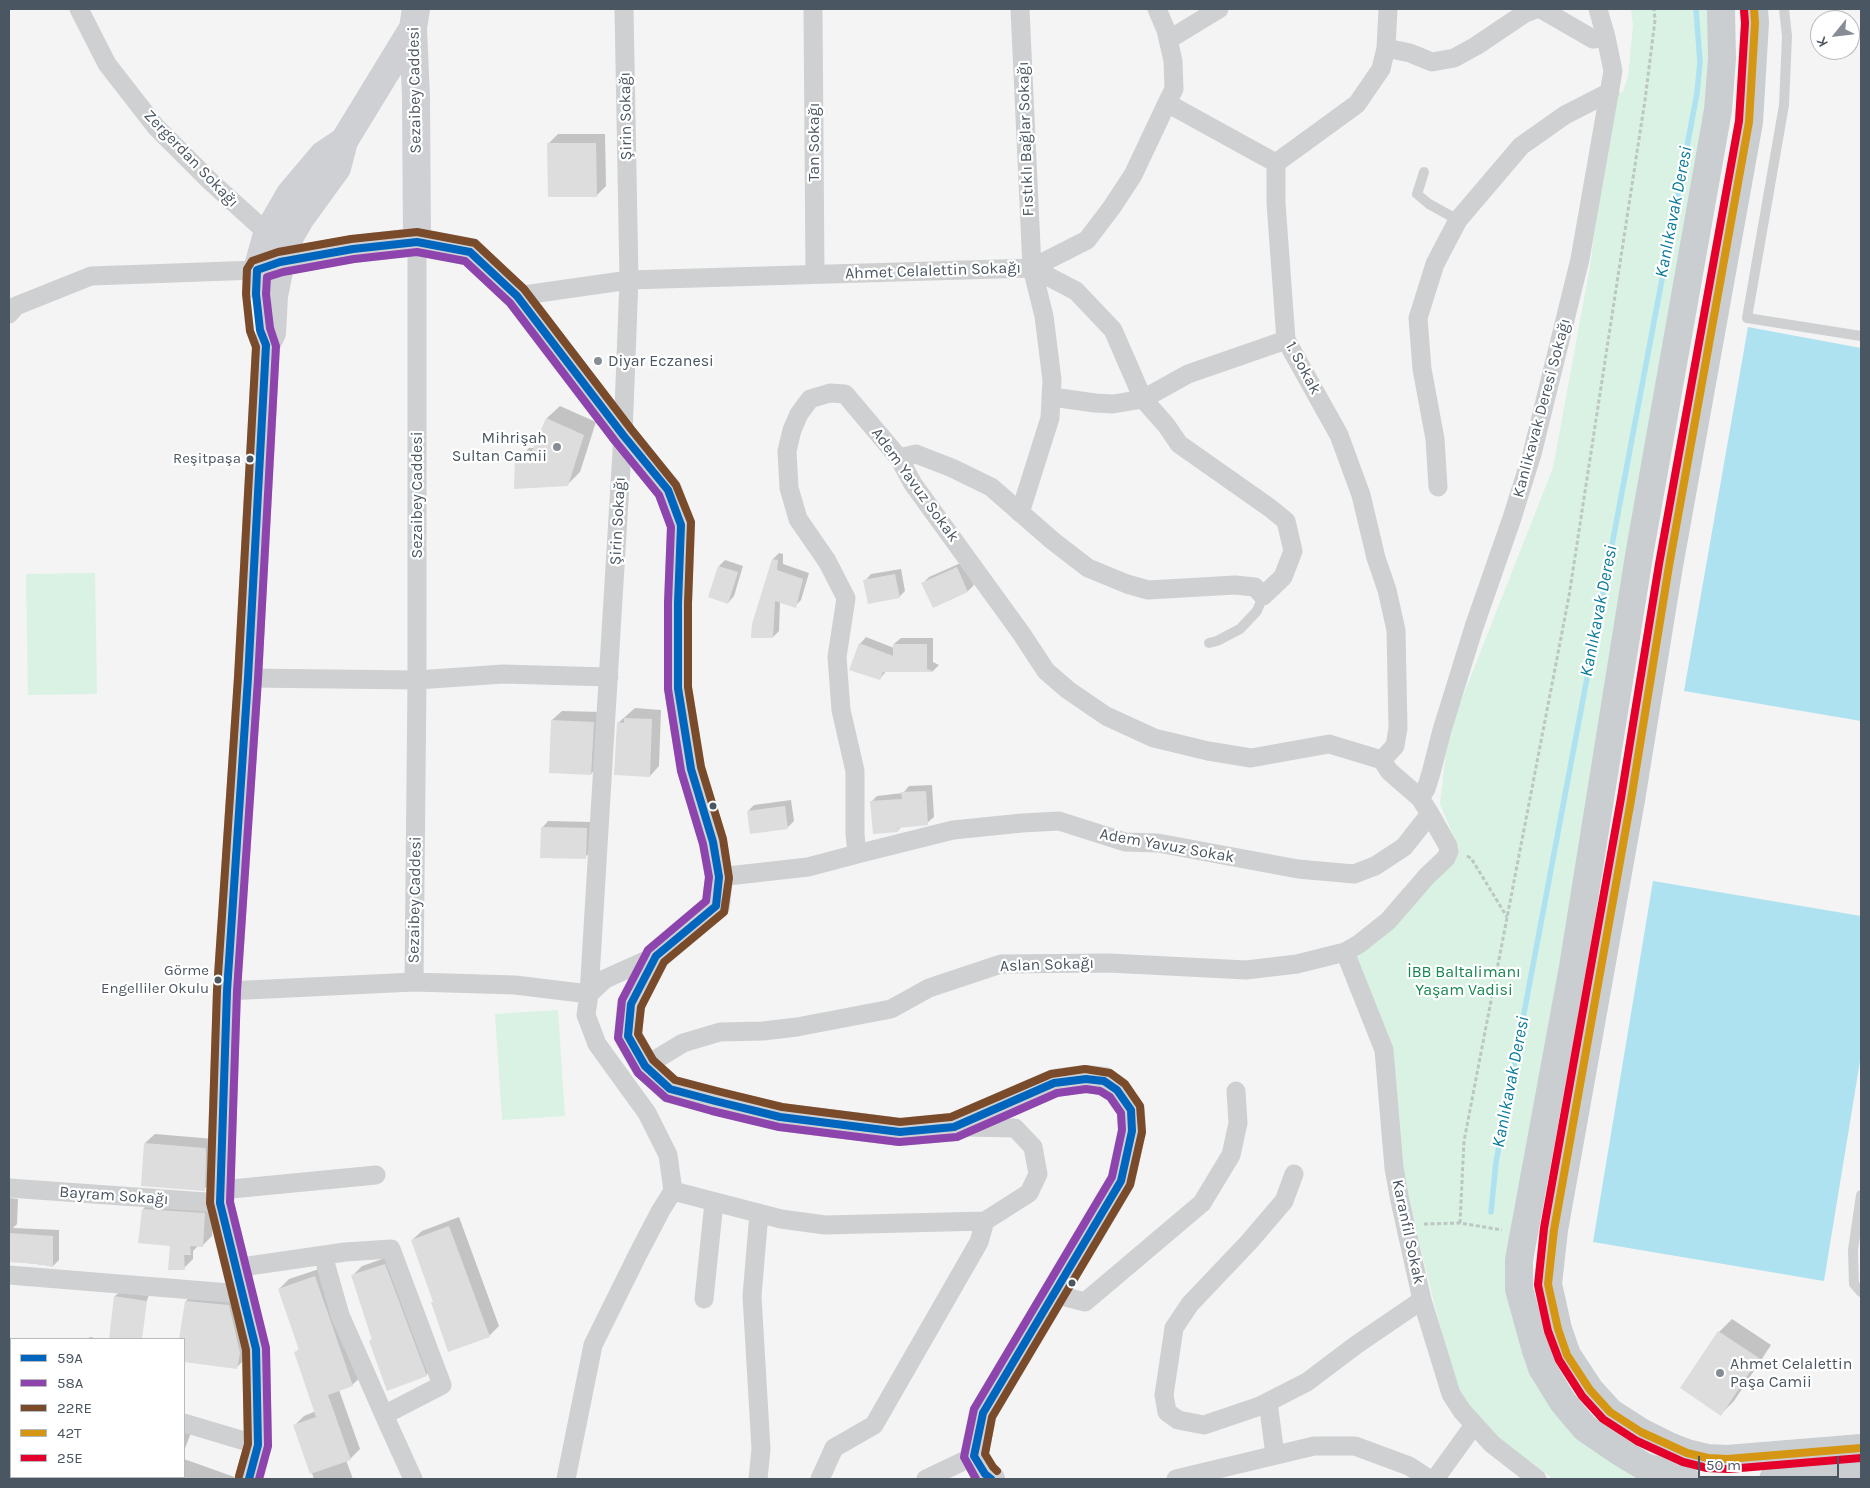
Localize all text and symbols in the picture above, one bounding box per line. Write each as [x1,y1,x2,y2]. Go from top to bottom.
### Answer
north arrow [1810,10,1860,60]
street label: Sezaibey Caddesi [404,26,426,154]
text: K [1813,34,1832,50]
street label: Fıstıklı Bağlar Sokağı [1014,61,1038,217]
street label: Şirin Sokağı [616,72,636,160]
street label: Tan Sokağı [804,103,824,181]
street label: Zergerdan Sokağı [140,106,242,212]
water label: Kanlıkavak Deresi [1651,144,1697,280]
street label: Ahmet Celalettin Sokağı [845,258,1021,284]
street label: Kanlikavak Deresi Sokağı [1509,316,1575,500]
street label: 1. Sokak [1281,338,1325,398]
place label: Diyar Eczanesi [608,351,714,371]
marker: Diyar Eczanesi [592,355,604,367]
street label: Adem Yavuz Sokak [867,424,963,546]
place label: Mihrişah Sultan Camii [452,428,547,466]
street label: Sezaibey Caddesi [407,432,427,558]
marker: Mihrişah Sultan Camii [551,441,563,453]
place label: Reşitpaşa [173,450,241,468]
marker: Reşitpaşa [245,454,255,464]
street label: Şirin Sokağı [606,476,630,566]
water label: Kanlıkavak Deresi [1576,543,1622,679]
unlabelled marker [708,801,718,811]
street label: Adem Yavuz Sokak [1098,825,1236,867]
street label: Sezaibey Caddesi [404,836,426,964]
street label: Aslan Sokağı [1000,954,1094,976]
place label: Görme Engelliler Okulu [101,962,209,997]
park label: İBB Baltalimanı Yaşam Vadisi [1407,962,1521,1000]
marker: Görme Engelliler Okulu [213,975,223,985]
water label: Kanlıkavak Deresi [1488,1014,1534,1150]
street label: Karanfil Sokak [1388,1178,1428,1286]
street label: Bayram Sokağı [59,1183,169,1209]
unlabelled marker [1067,1278,1077,1288]
legend [10,1338,185,1478]
text: 59A [57,1349,83,1367]
place label: Ahmet Celalettin Paşa Camii [1730,1354,1852,1392]
marker: Ahmet Celalettin Paşa Camii [1714,1367,1726,1379]
text: 58A [57,1374,83,1392]
text: 22RE [57,1399,92,1417]
text: 42T [57,1424,82,1442]
scale bar [1700,1446,1841,1478]
text: 25E [57,1449,83,1467]
text: 50 m [1706,1456,1741,1474]

